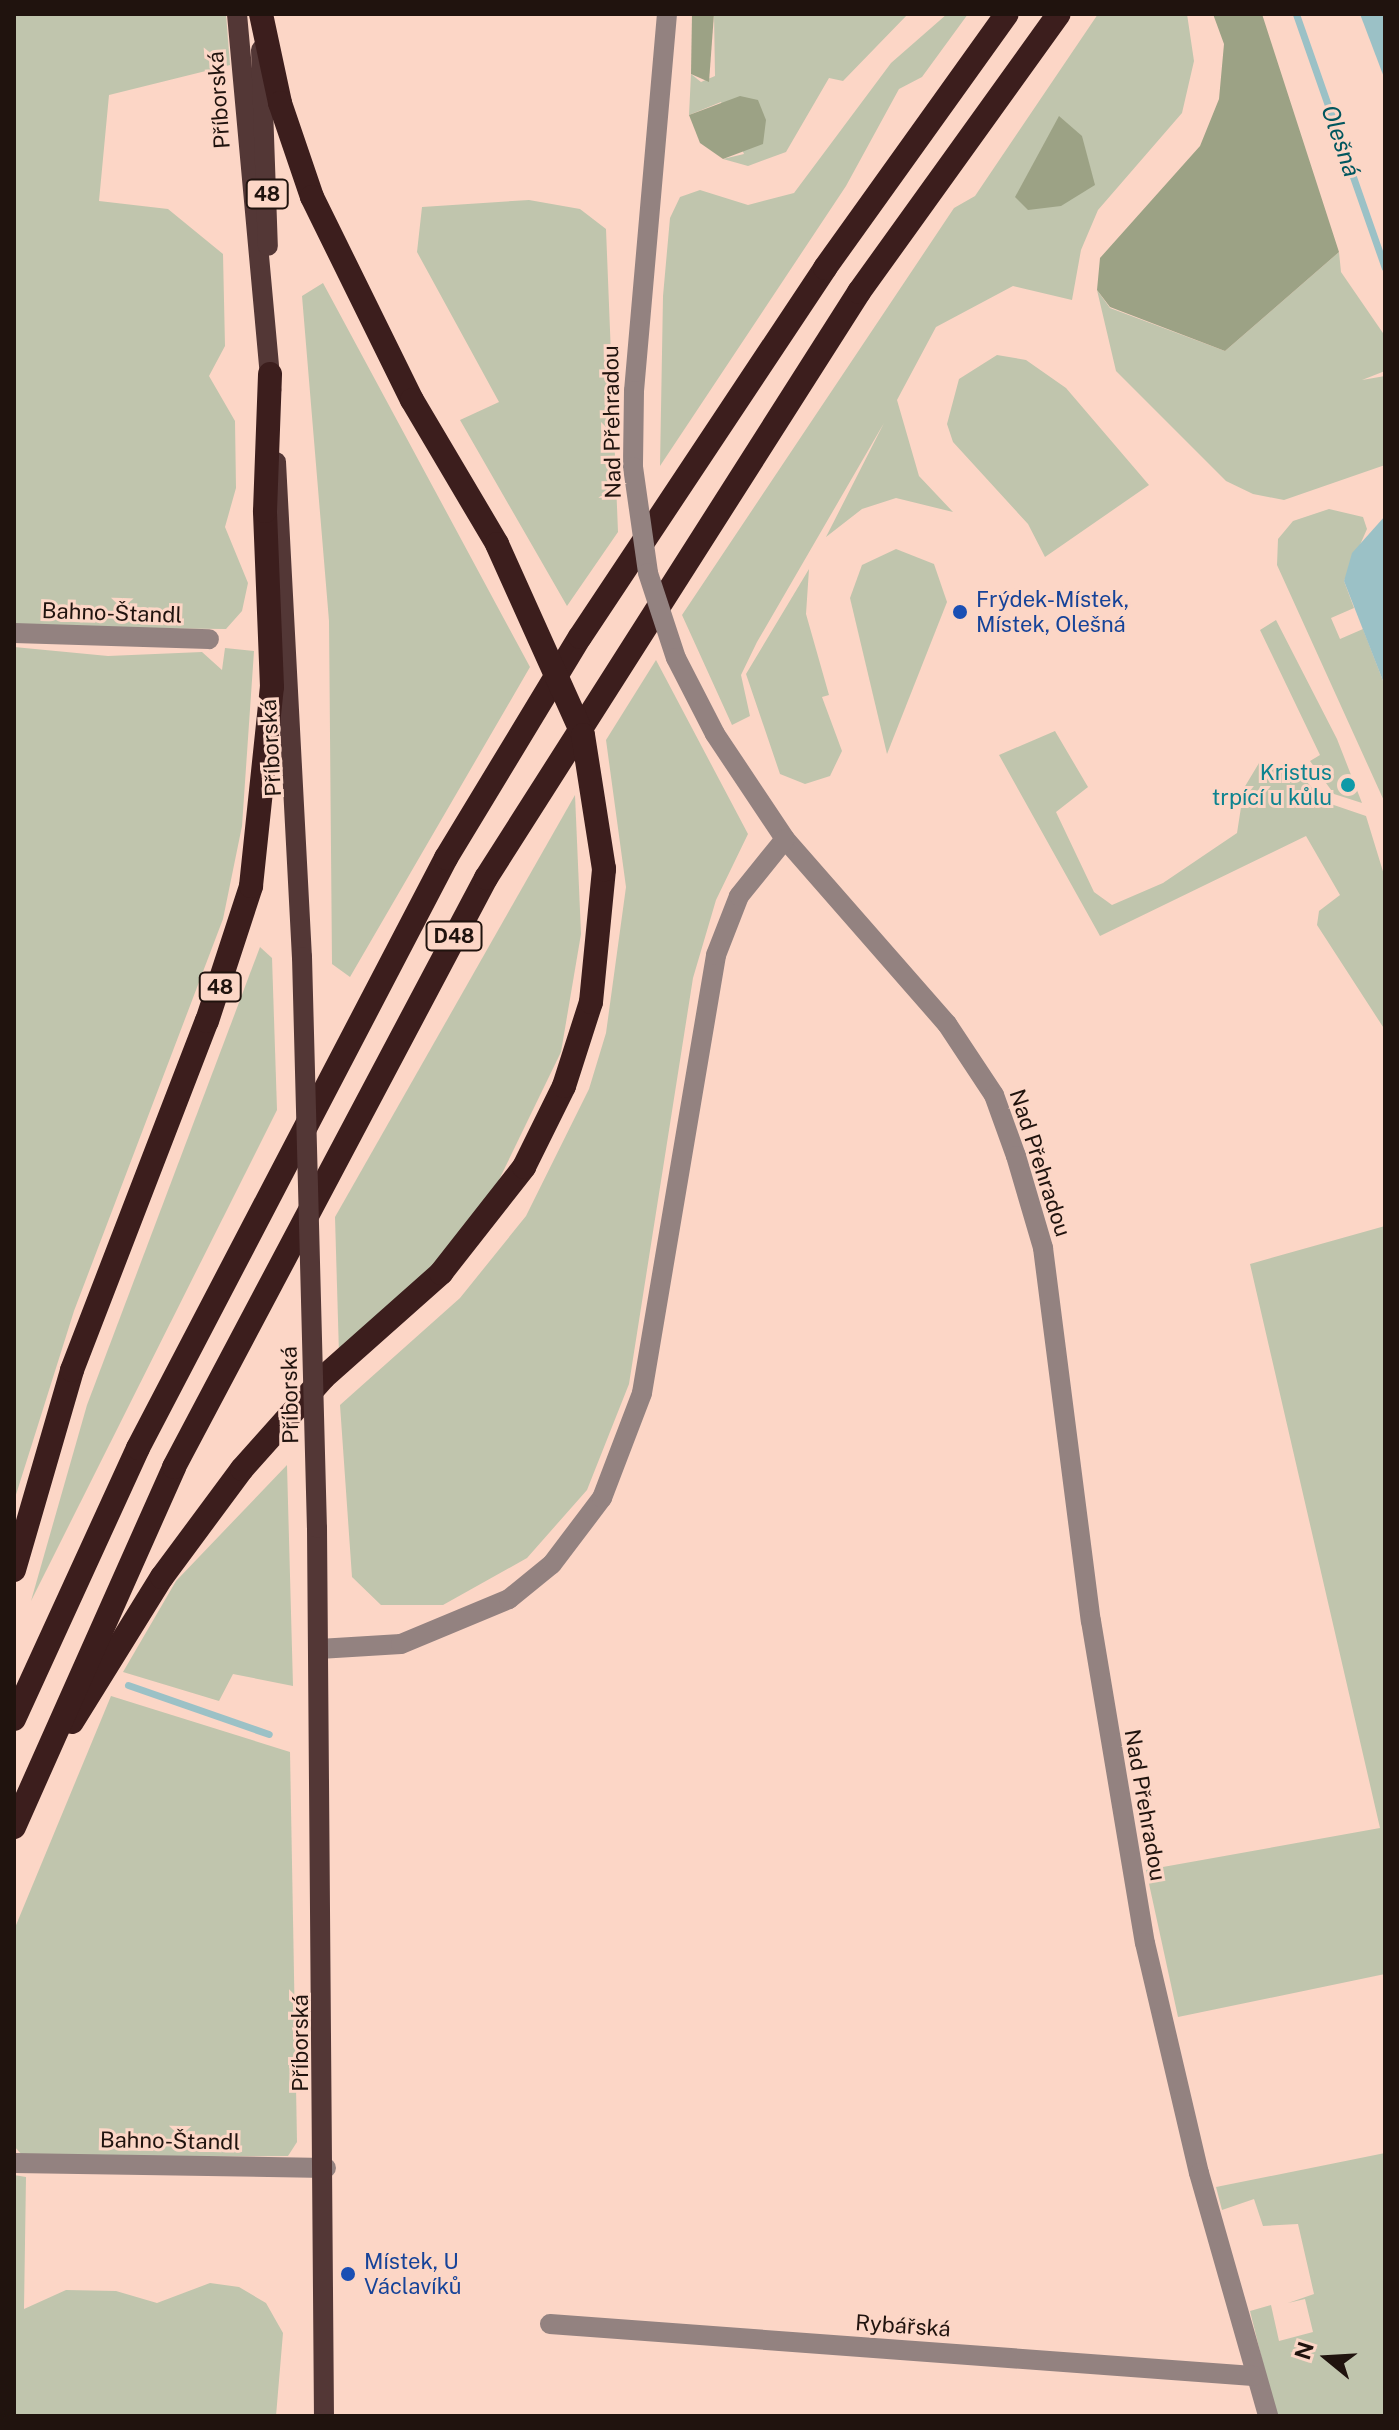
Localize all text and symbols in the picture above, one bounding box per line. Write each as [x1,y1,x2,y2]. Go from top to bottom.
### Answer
street label: Příborská [202,50,236,150]
water label: Olešná [1315,101,1367,181]
road number: 48 [245,178,289,210]
street label: Nad Přehradou [597,345,627,499]
place label: Frýdek-Místek, Místek, Olešná [976,586,1129,638]
street label: Bahno-Štandl [41,597,183,629]
marker: Frýdek-Místek, Místek, Olešná [951,603,969,621]
street label: Příborská [255,699,287,797]
place label: Kristus trpící u kůlu [1212,759,1332,810]
marker: Kristus trpící u kůlu [1339,776,1357,794]
road number: D48 [424,920,484,952]
road number: 48 [198,971,242,1003]
street label: Nad Přehradou [1004,1086,1076,1240]
street label: Příborská [276,1346,304,1444]
street label: Nad Přehradou [1119,1727,1171,1883]
street label: Příborská [288,1994,314,2092]
street label: Bahno-Štandl [100,2127,240,2155]
place label: Místek, U Václavíků [364,2248,462,2300]
marker: Místek, U Václavíků [339,2265,357,2283]
street label: Rybářská [854,2309,952,2343]
north arrow [1287,2318,1367,2398]
text: N [1289,2338,1319,2363]

